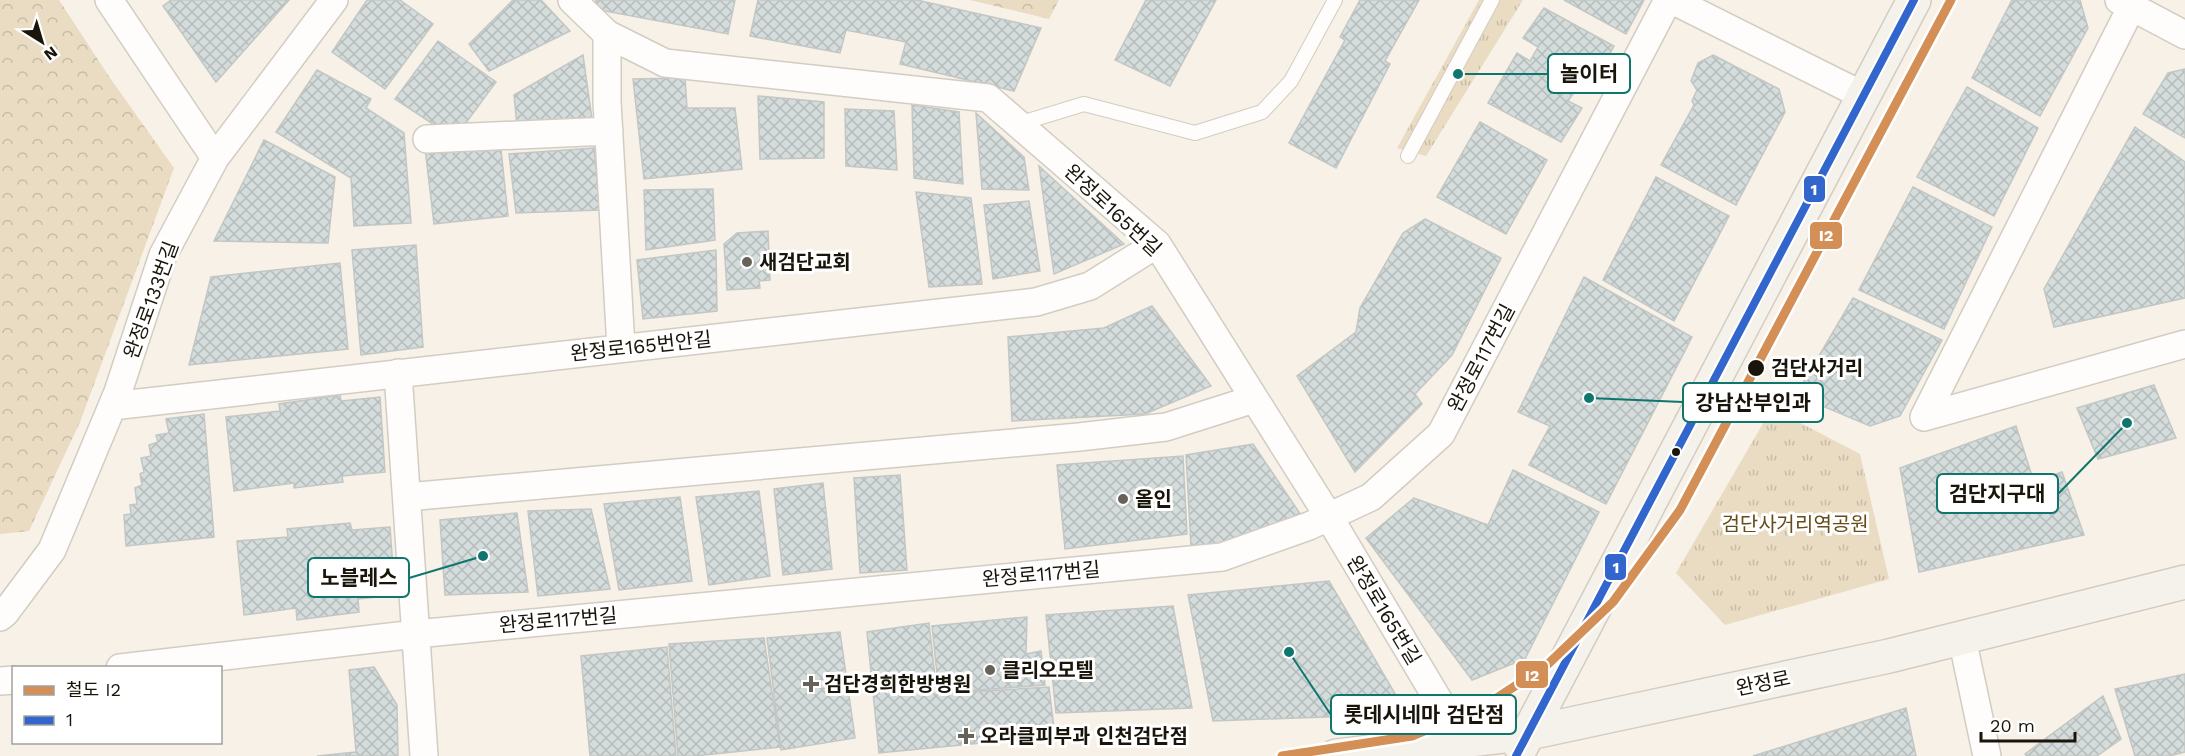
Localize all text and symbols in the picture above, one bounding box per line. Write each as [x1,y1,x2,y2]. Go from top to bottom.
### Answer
north arrow [12,12,72,72]
text: N [40,42,61,65]
callout: 놀이터 [1548,54,1630,93]
text: 놀이터 [1560,61,1618,86]
street label: 완정로165번길 [1060,159,1166,261]
line badge: 1 [1803,175,1826,203]
text: 1 [1811,180,1817,199]
line badge: I2 [1809,221,1843,250]
text: I2 [1819,226,1833,245]
street label: 완정로133번길 [119,238,183,362]
place label: 새검단교회 [759,250,851,274]
marker: 새검단교회 [740,255,754,269]
street label: 완정로117번길 [1443,300,1519,416]
street label: 완정로165번안길 [569,327,713,365]
place label: 검단사거리 [1771,356,1863,380]
marker: 검단사거리 [1746,358,1766,378]
callout: 강남산부인과 [1683,383,1823,422]
text: 강남산부인과 [1695,390,1811,415]
unlabelled marker [1670,446,1682,458]
callout: 검단지구대 [1937,474,2058,513]
text: 검단지구대 [1949,481,2045,506]
place label: 올인 [1135,487,1172,511]
marker: 올인 [1116,492,1130,506]
park label: 검단사거리역공원 [1721,512,1869,536]
street label: 완정로165번길 [1342,551,1426,669]
line badge: 1 [1604,553,1627,581]
street label: 완정로117번길 [981,557,1101,591]
callout: 노블레스 [308,558,409,597]
text: 1 [1613,558,1619,577]
text: 노블레스 [320,565,398,590]
street label: 완정로117번길 [498,603,618,637]
place label: 클리오모텔 [1002,658,1094,682]
line badge: I2 [1515,660,1549,689]
marker: 클리오모텔 [983,663,997,677]
legend [12,666,222,744]
text: I2 [1525,666,1539,685]
street label: 완정로 [1734,666,1792,700]
place label: 검단경희한방병원 [824,672,971,696]
marker: 검단경희한방병원 [802,675,820,693]
text: 철도 I2 [66,679,121,700]
callout: 롯데시네마 검단점 [1331,695,1516,734]
text: 롯데시네마 검단점 [1344,702,1504,727]
scale bar [1981,705,2076,743]
text: 1 [66,709,73,730]
text: 20 m [1990,715,2035,736]
place label: 오라클피부과 인천검단점 [980,724,1188,748]
marker: 오라클피부과 인천검단점 [957,727,975,745]

